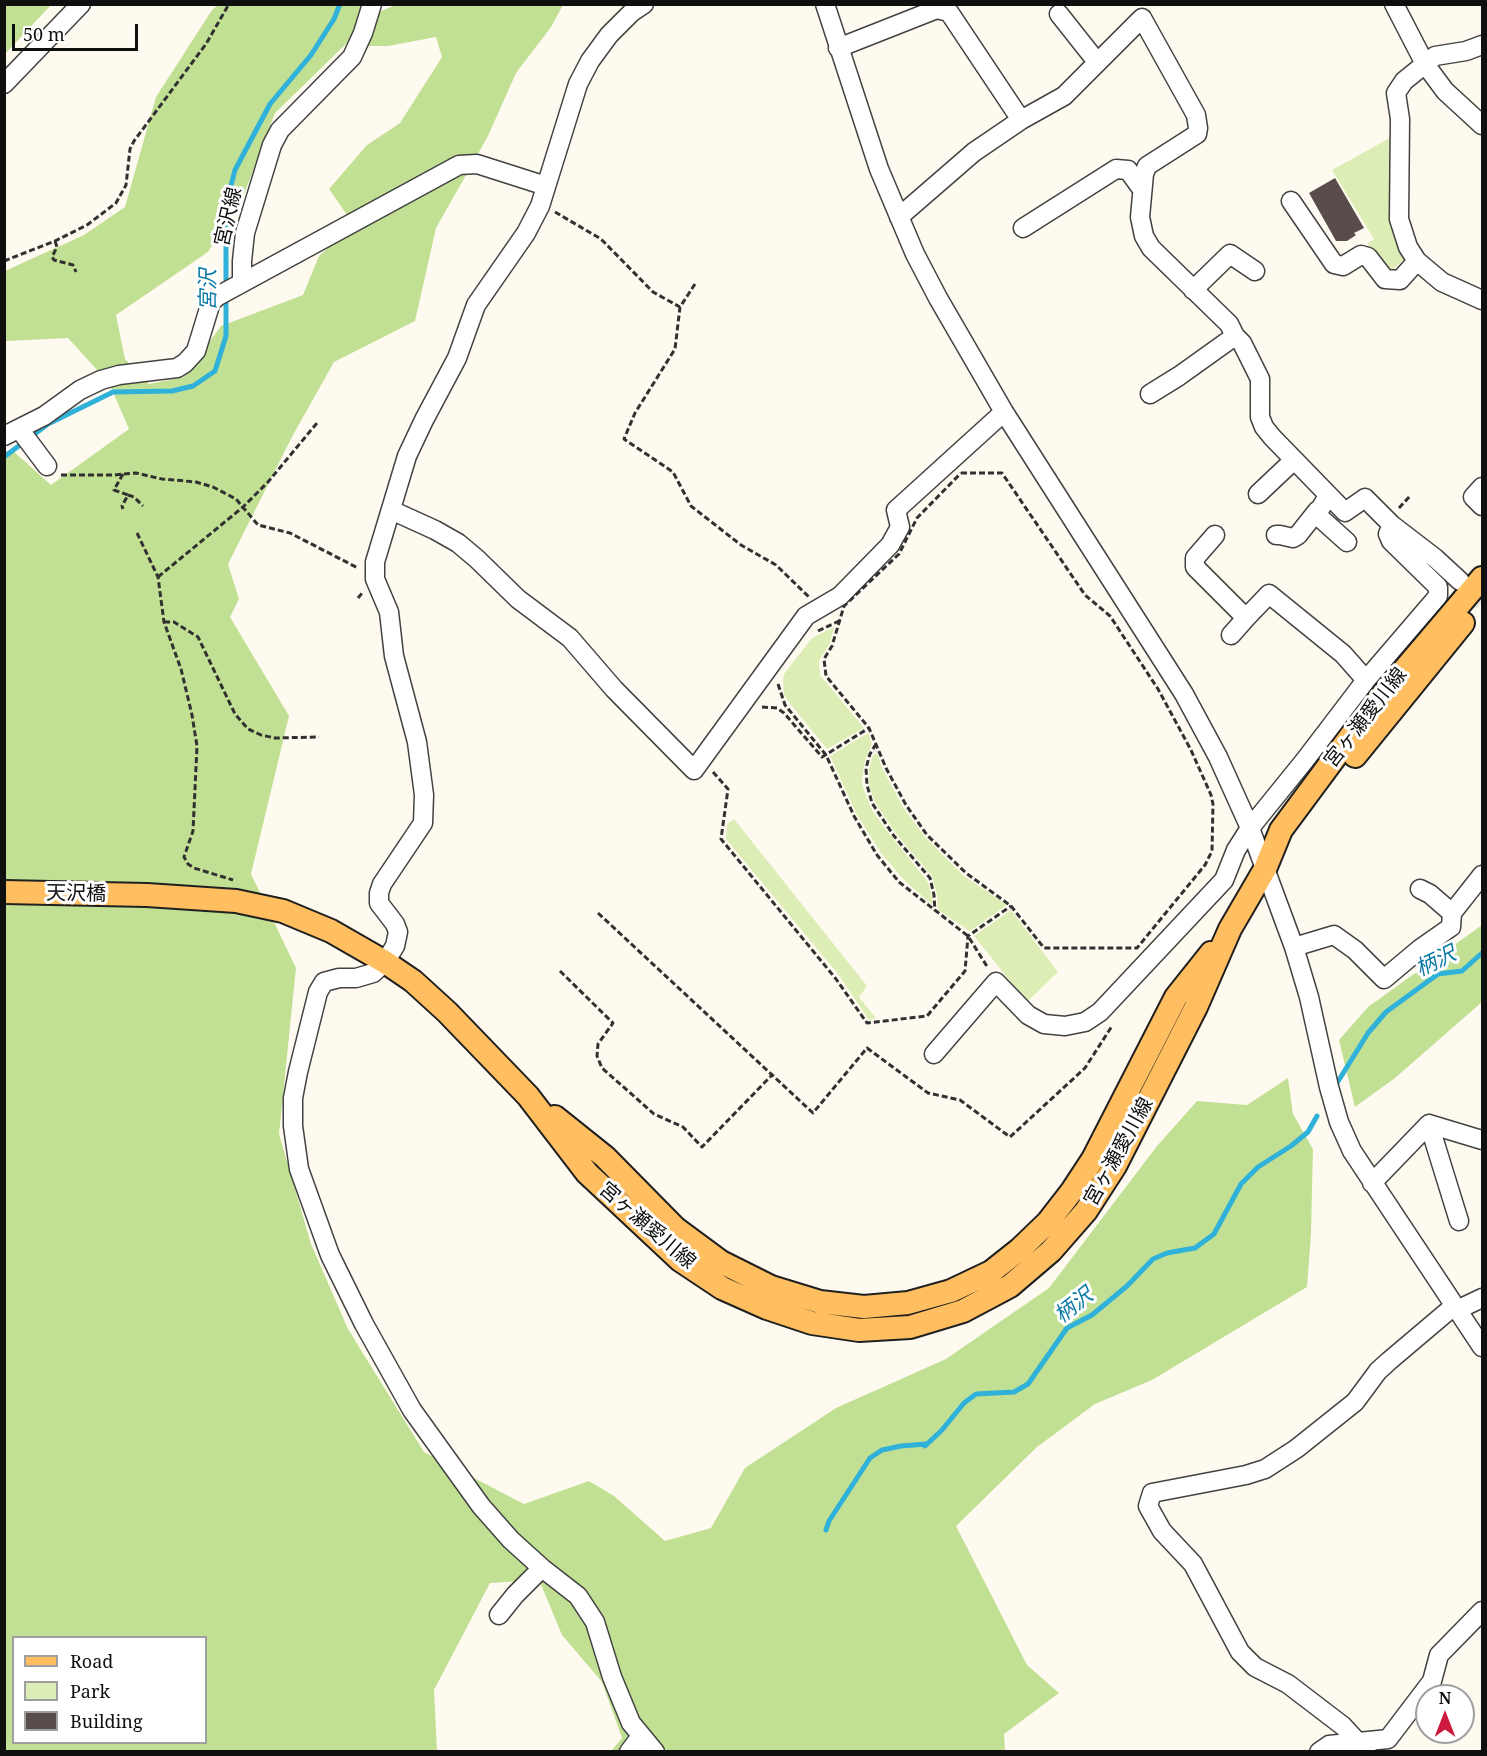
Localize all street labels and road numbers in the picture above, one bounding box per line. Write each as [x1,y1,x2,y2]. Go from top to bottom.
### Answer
street label: 宮沢線 [211,185,247,249]
street label: 宮ヶ瀬愛川線 [1320,663,1412,773]
street label: 天沢橋 [46,881,106,907]
street label: 宮ヶ瀬愛川線 [1079,1094,1159,1210]
street label: 宮ヶ瀬愛川線 [594,1178,700,1274]

